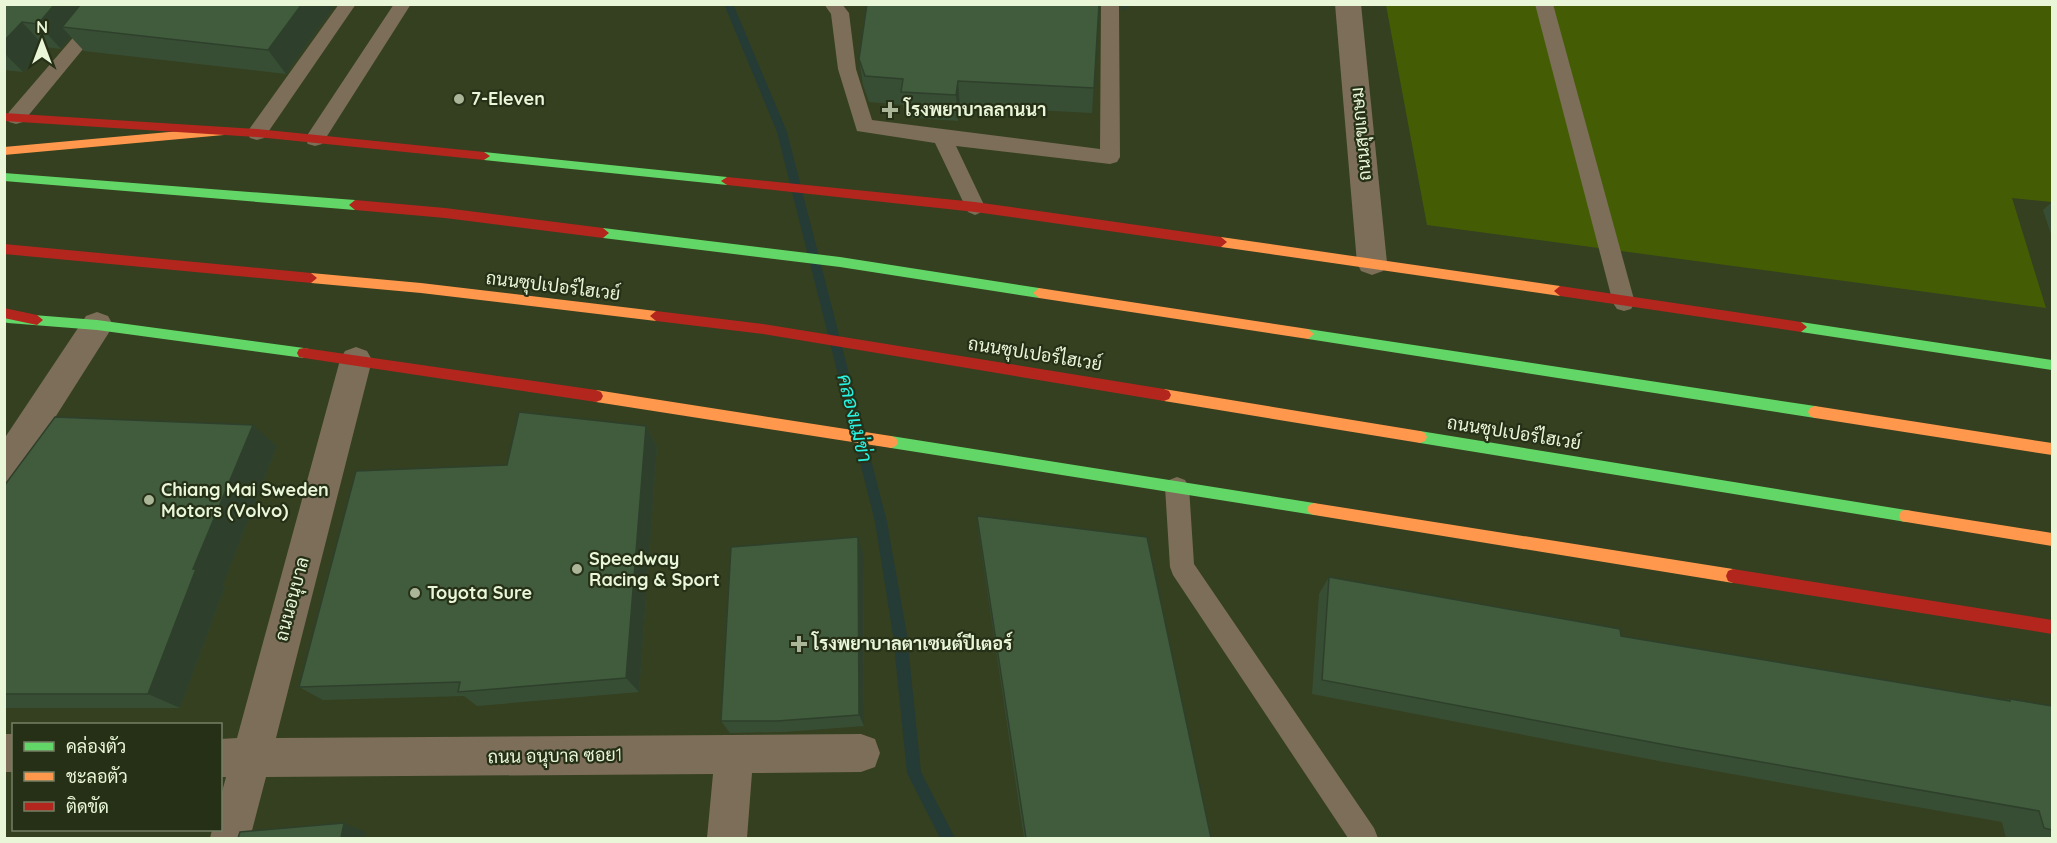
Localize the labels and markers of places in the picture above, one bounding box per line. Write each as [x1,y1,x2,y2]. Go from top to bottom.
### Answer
place label: 7-Eleven [471,87,545,110]
marker: 7-Eleven [452,92,466,106]
place label: โรงพยาบาลลานนา [903,97,1046,121]
marker: โรงพยาบาลลานนา [881,101,899,119]
place label: Chiang Mai Sweden Motors (Volvo) [161,478,329,522]
marker: Chiang Mai Sweden Motors (Volvo) [142,493,156,507]
place label: Speedway Racing & Sport [589,547,720,591]
marker: Speedway Racing & Sport [570,562,584,576]
place label: Toyota Sure [427,581,532,604]
marker: Toyota Sure [408,586,422,600]
place label: โรงพยาบาลตาเซนต์ปีเตอร์ [811,631,1014,655]
marker: โรงพยาบาลตาเซนต์ปีเตอร์ [790,635,808,653]

